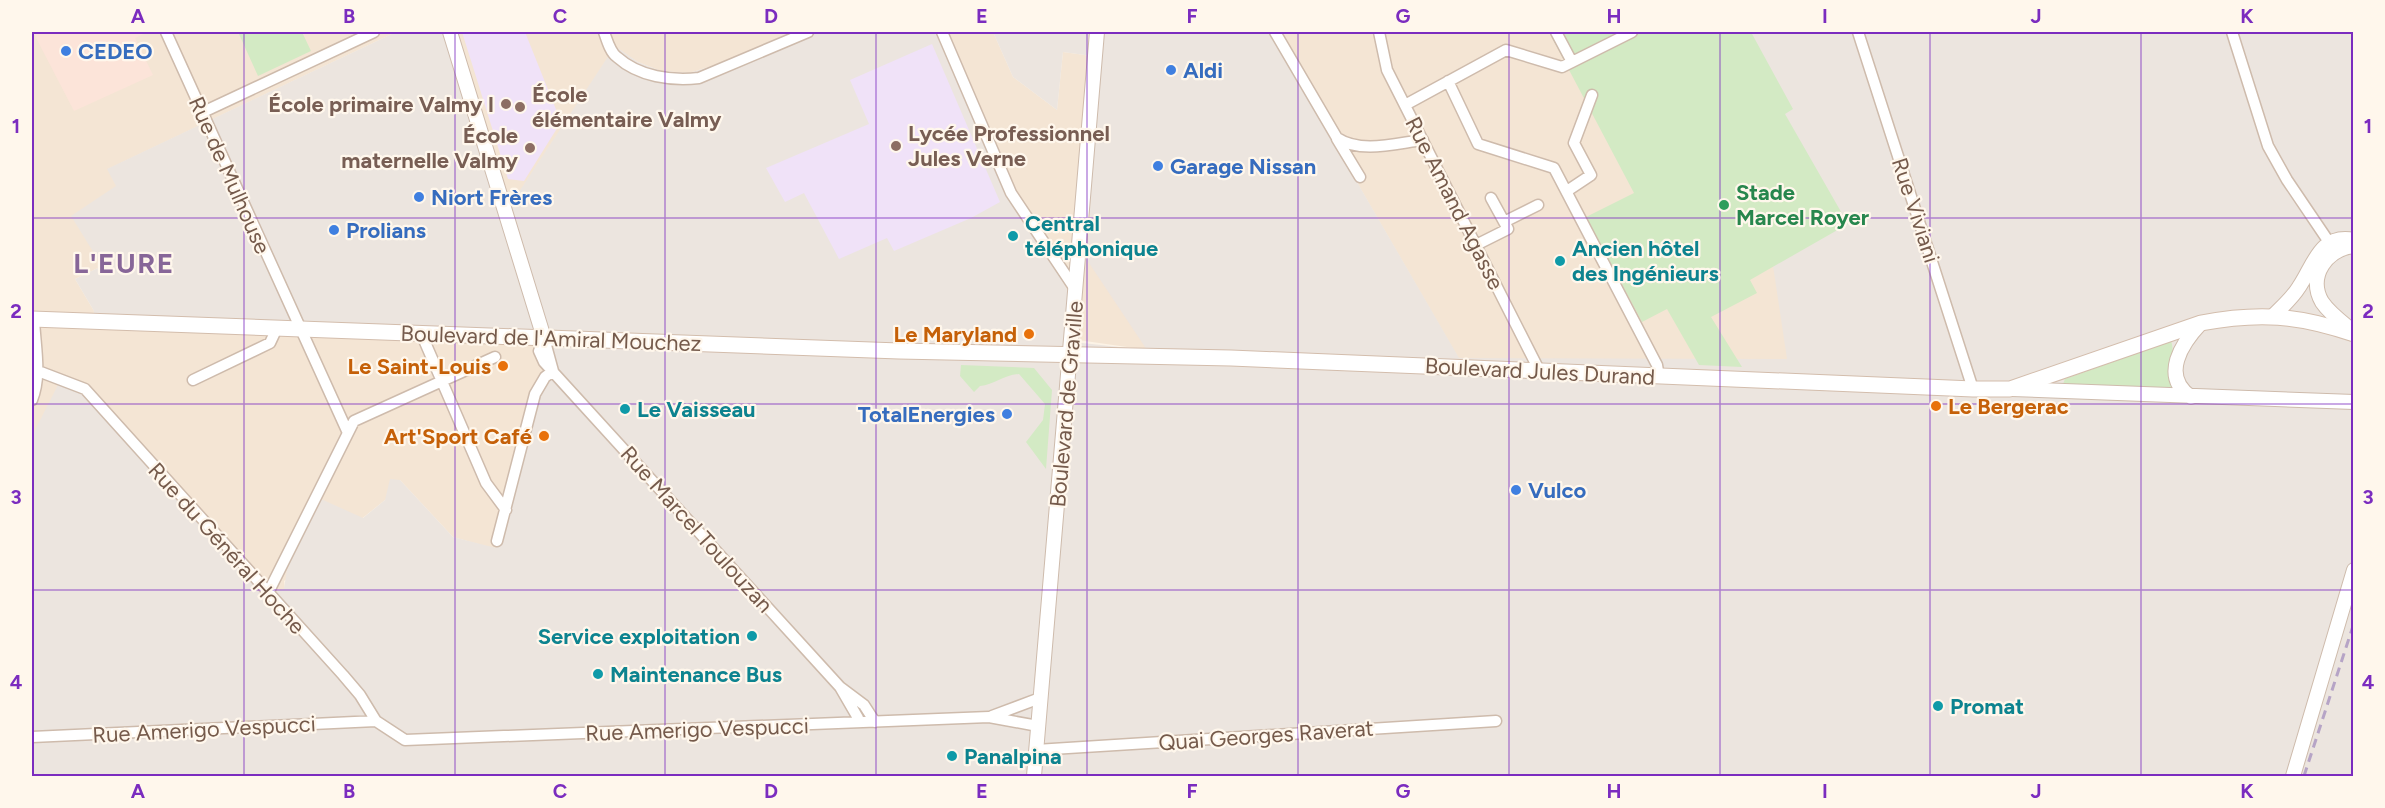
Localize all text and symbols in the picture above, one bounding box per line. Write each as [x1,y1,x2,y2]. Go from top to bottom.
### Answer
text: A [131,4,146,28]
text: B [343,4,355,28]
text: C [553,4,567,28]
text: D [764,4,778,28]
text: E [976,4,988,28]
text: F [1186,4,1198,28]
text: G [1396,4,1411,28]
text: H [1607,4,1622,28]
text: I [1822,4,1828,28]
text: J [2030,4,2042,28]
text: K [2240,4,2254,28]
place label: CEDEO [78,38,153,65]
marker: CEDEO [59,44,73,58]
place label: Aldi [1183,57,1223,84]
marker: Aldi [1164,63,1178,77]
place label: École élémentaire Valmy [532,81,722,133]
place label: École primaire Valmy I [268,91,494,118]
street label: Rue de Mulhouse [183,92,276,258]
marker: École primaire Valmy I [499,97,513,111]
marker: École élémentaire Valmy [513,100,527,114]
street label: Rue Amand Agasse [1399,112,1510,294]
text: 1 [12,114,20,138]
text: 1 [2364,114,2372,138]
place label: Lycée Professionnel Jules Verne [908,120,1110,172]
place label: École maternelle Valmy [341,122,518,174]
marker: Lycée Professionnel Jules Verne [889,139,903,153]
marker: École maternelle Valmy [523,141,537,155]
place label: Garage Nissan [1170,153,1316,180]
street label: Rue Viviani [1886,154,1945,266]
marker: Garage Nissan [1151,159,1165,173]
place label: Stade Marcel Royer [1736,179,1870,231]
place label: Niort Frères [431,184,552,211]
marker: Niort Frères [412,190,426,204]
marker: Stade Marcel Royer [1717,198,1731,212]
place label: Central téléphonique [1025,210,1158,262]
place label: Prolians [346,217,426,244]
marker: Prolians [327,223,341,237]
marker: Central téléphonique [1006,229,1020,243]
place label: Ancien hôtel des Ingénieurs [1572,235,1719,287]
district label: L'EURE [73,246,175,280]
marker: Ancien hôtel des Ingénieurs [1553,254,1567,268]
text: 2 [10,299,22,323]
text: 2 [2362,299,2374,323]
street label: Boulevard de Graville [1044,300,1089,508]
street label: Boulevard de l'Amiral Mouchez [400,320,702,357]
place label: Le Maryland [893,321,1017,348]
marker: Le Maryland [1022,327,1036,341]
street label: Boulevard Jules Durand [1424,352,1656,391]
place label: Le Saint-Louis [347,353,491,380]
marker: Le Saint-Louis [496,359,510,373]
place label: Le Bergerac [1948,393,2069,420]
place label: Le Vaisseau [637,396,756,423]
marker: Le Bergerac [1929,399,1943,413]
place label: TotalEnergies [858,401,995,428]
marker: Le Vaisseau [618,402,632,416]
marker: TotalEnergies [1000,407,1014,421]
place label: Art'Sport Café [384,423,532,450]
marker: Art'Sport Café [537,429,551,443]
street label: Rue Marcel Toulouzan [615,440,779,618]
street label: Rue du Général Hoche [142,457,311,640]
place label: Vulco [1528,477,1586,504]
marker: Vulco [1509,483,1523,497]
text: 3 [10,485,22,509]
text: 3 [2362,485,2374,509]
place label: Service exploitation [538,623,740,650]
marker: Service exploitation [745,629,759,643]
place label: Maintenance Bus [610,661,782,688]
marker: Maintenance Bus [591,667,605,681]
text: 4 [10,670,23,694]
text: 4 [2362,670,2375,694]
place label: Promat [1950,693,2024,720]
marker: Promat [1931,699,1945,713]
street label: Rue Amerigo Vespucci [92,710,316,749]
street label: Rue Amerigo Vespucci [585,712,809,747]
street label: Quai Georges Raverat [1157,715,1375,756]
place label: Panalpina [964,743,1062,770]
marker: Panalpina [945,749,959,763]
text: A [131,779,146,803]
text: B [343,779,355,803]
text: C [553,779,567,803]
text: D [764,779,778,803]
text: E [976,779,988,803]
text: F [1186,779,1198,803]
text: G [1396,779,1411,803]
text: H [1607,779,1622,803]
text: I [1822,779,1828,803]
text: J [2030,779,2042,803]
text: K [2240,779,2254,803]

